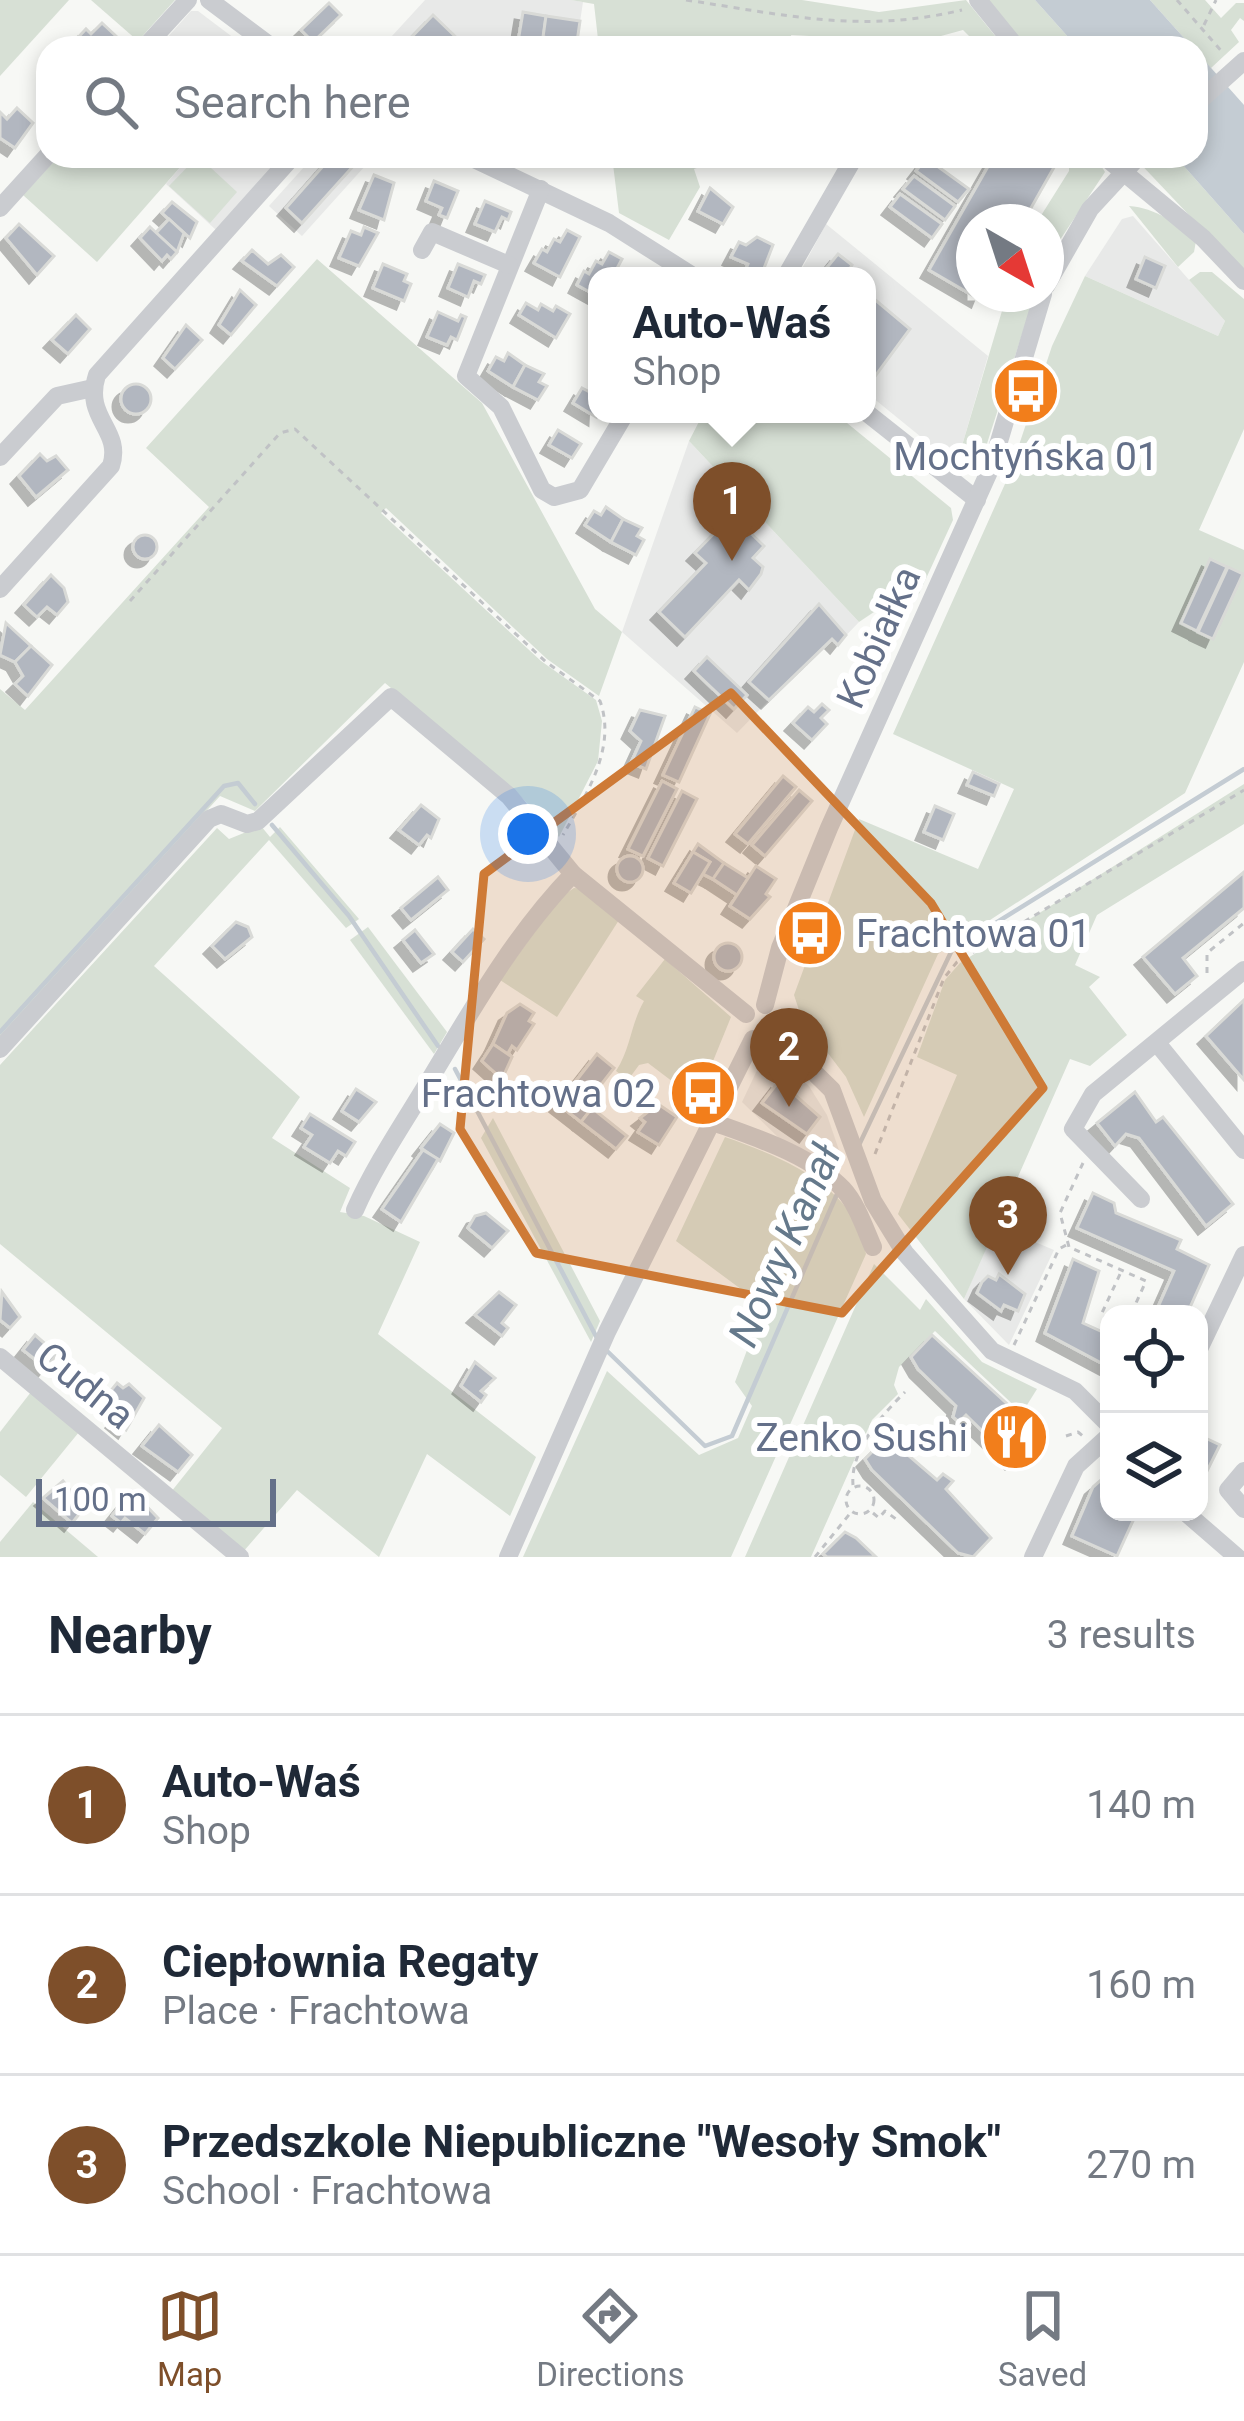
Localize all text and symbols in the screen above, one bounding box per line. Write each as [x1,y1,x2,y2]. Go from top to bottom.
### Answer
search box [36,36,1208,168]
icon: search [78,69,144,135]
text: Search here [174,76,411,129]
north arrow [956,204,1064,312]
popup [588,267,876,423]
text: Auto-Waś [633,296,831,349]
text: Shop [633,349,721,395]
bus stop icon: Mochtyńska 01 [991,356,1061,426]
place label: Mochtyńska 01 [893,434,1159,480]
pin: 1 [693,462,771,561]
street label: Kobiałka [827,559,930,715]
your location [498,804,558,864]
bus stop icon: Frachtowa 01 [775,898,845,968]
place label: Frachtowa 01 [856,911,1091,957]
pin: 2 [750,1008,828,1107]
bus stop icon: Frachtowa 02 [668,1058,738,1128]
place label: Frachtowa 02 [421,1071,656,1117]
water label: Nowy Kanał [718,1136,851,1354]
pin: 3 [969,1176,1047,1275]
map controls [1100,1305,1208,1521]
button: locate [1100,1305,1208,1413]
street label: Cudna [28,1333,143,1439]
restaurant icon: Zenko Sushi [980,1402,1050,1472]
button: layers [1100,1413,1208,1521]
place label: Zenko Sushi [755,1415,968,1461]
scale bar [36,1473,276,1526]
text: 100 m [54,1480,147,1519]
text: Nearby [48,1606,212,1665]
text: 3 results [1047,1612,1196,1658]
text: Auto-Waś [162,1755,361,1808]
text: 1 [76,1782,98,1828]
text: 140 m [1086,1782,1196,1828]
text: Shop [162,1808,251,1854]
text: Ciepłownia Regaty [162,1935,538,1988]
text: 2 [76,1962,98,2008]
text: 160 m [1086,1962,1196,2008]
text: Place · Frachtowa [162,1988,470,2034]
text: Przedszkole Niepubliczne "Wesoły Smok" [162,2115,1001,2168]
text: 3 [76,2142,98,2188]
text: 270 m [1086,2142,1196,2188]
text: School · Frachtowa [162,2168,492,2214]
tab: Map [157,2283,223,2394]
tab: Directions [536,2283,685,2394]
tab: Saved [998,2283,1087,2394]

